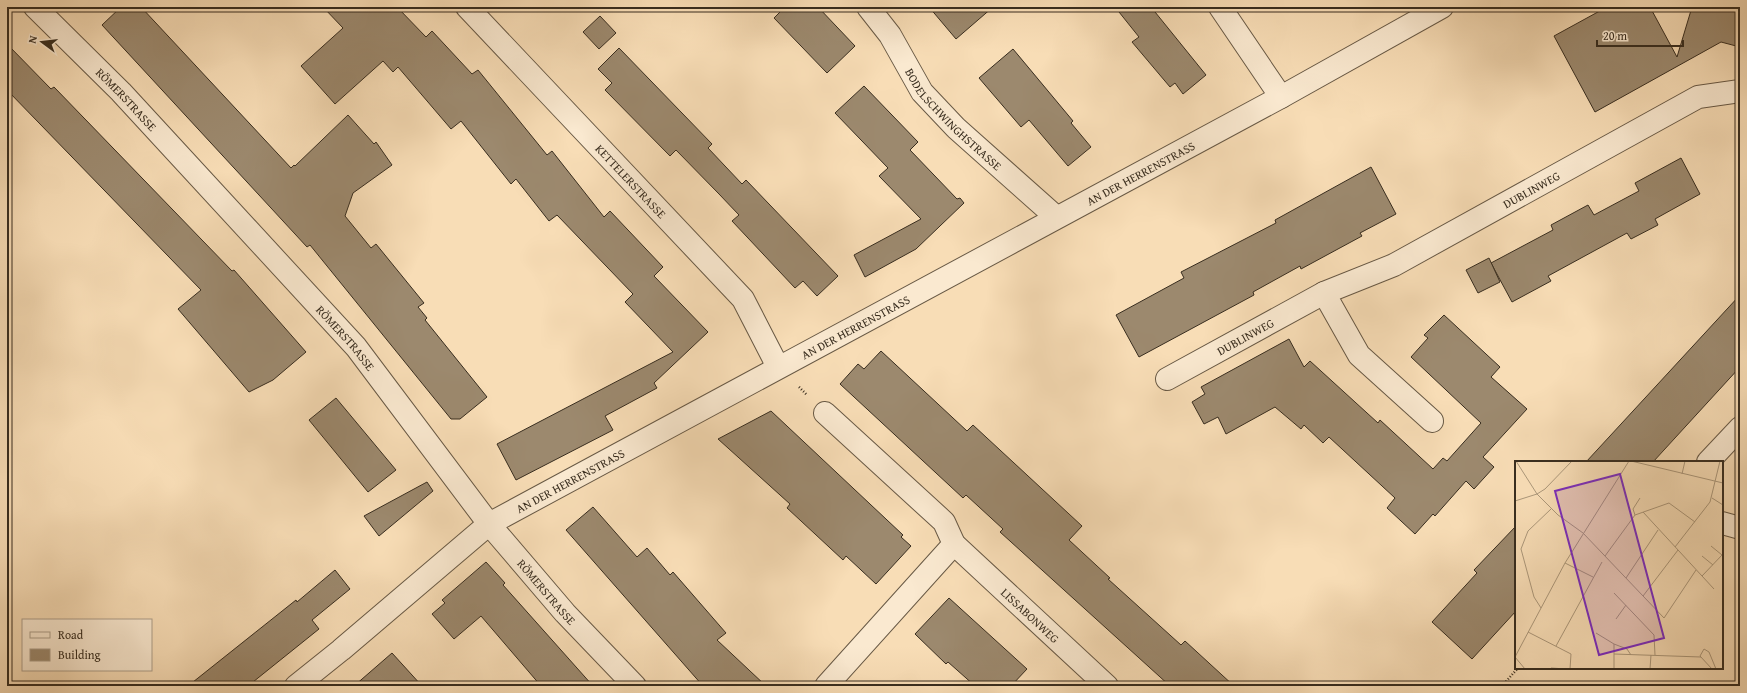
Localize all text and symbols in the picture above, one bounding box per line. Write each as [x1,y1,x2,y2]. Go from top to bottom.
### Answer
north arrow [22,22,62,62]
scale bar [1597,22,1683,48]
text: 20 m [1603,27,1627,44]
text: N [24,33,41,45]
street label: RÖMERSTRASSE [92,64,161,134]
street label: BODELSCHWINGHSTRASSE [902,65,1006,174]
street label: AN DER HERRENSTRASS [1083,137,1198,209]
street label: KETTELERSTRASSE [592,140,670,221]
street label: DUBLINWEG [1499,167,1563,212]
street label: AN DER HERRENSTRASS [798,290,913,363]
street label: RÖMERSTRASSE [313,301,379,374]
street label: DUBLINWEG [1213,314,1277,359]
street label: AN DER HERRENSTRASS [513,444,627,517]
inset map [1515,461,1723,669]
street label: RÖMERSTRASSE [514,555,580,628]
street label: LISSABONWEG [998,584,1063,646]
legend [22,619,152,671]
text: Road [58,626,84,643]
text: Building [58,646,101,663]

